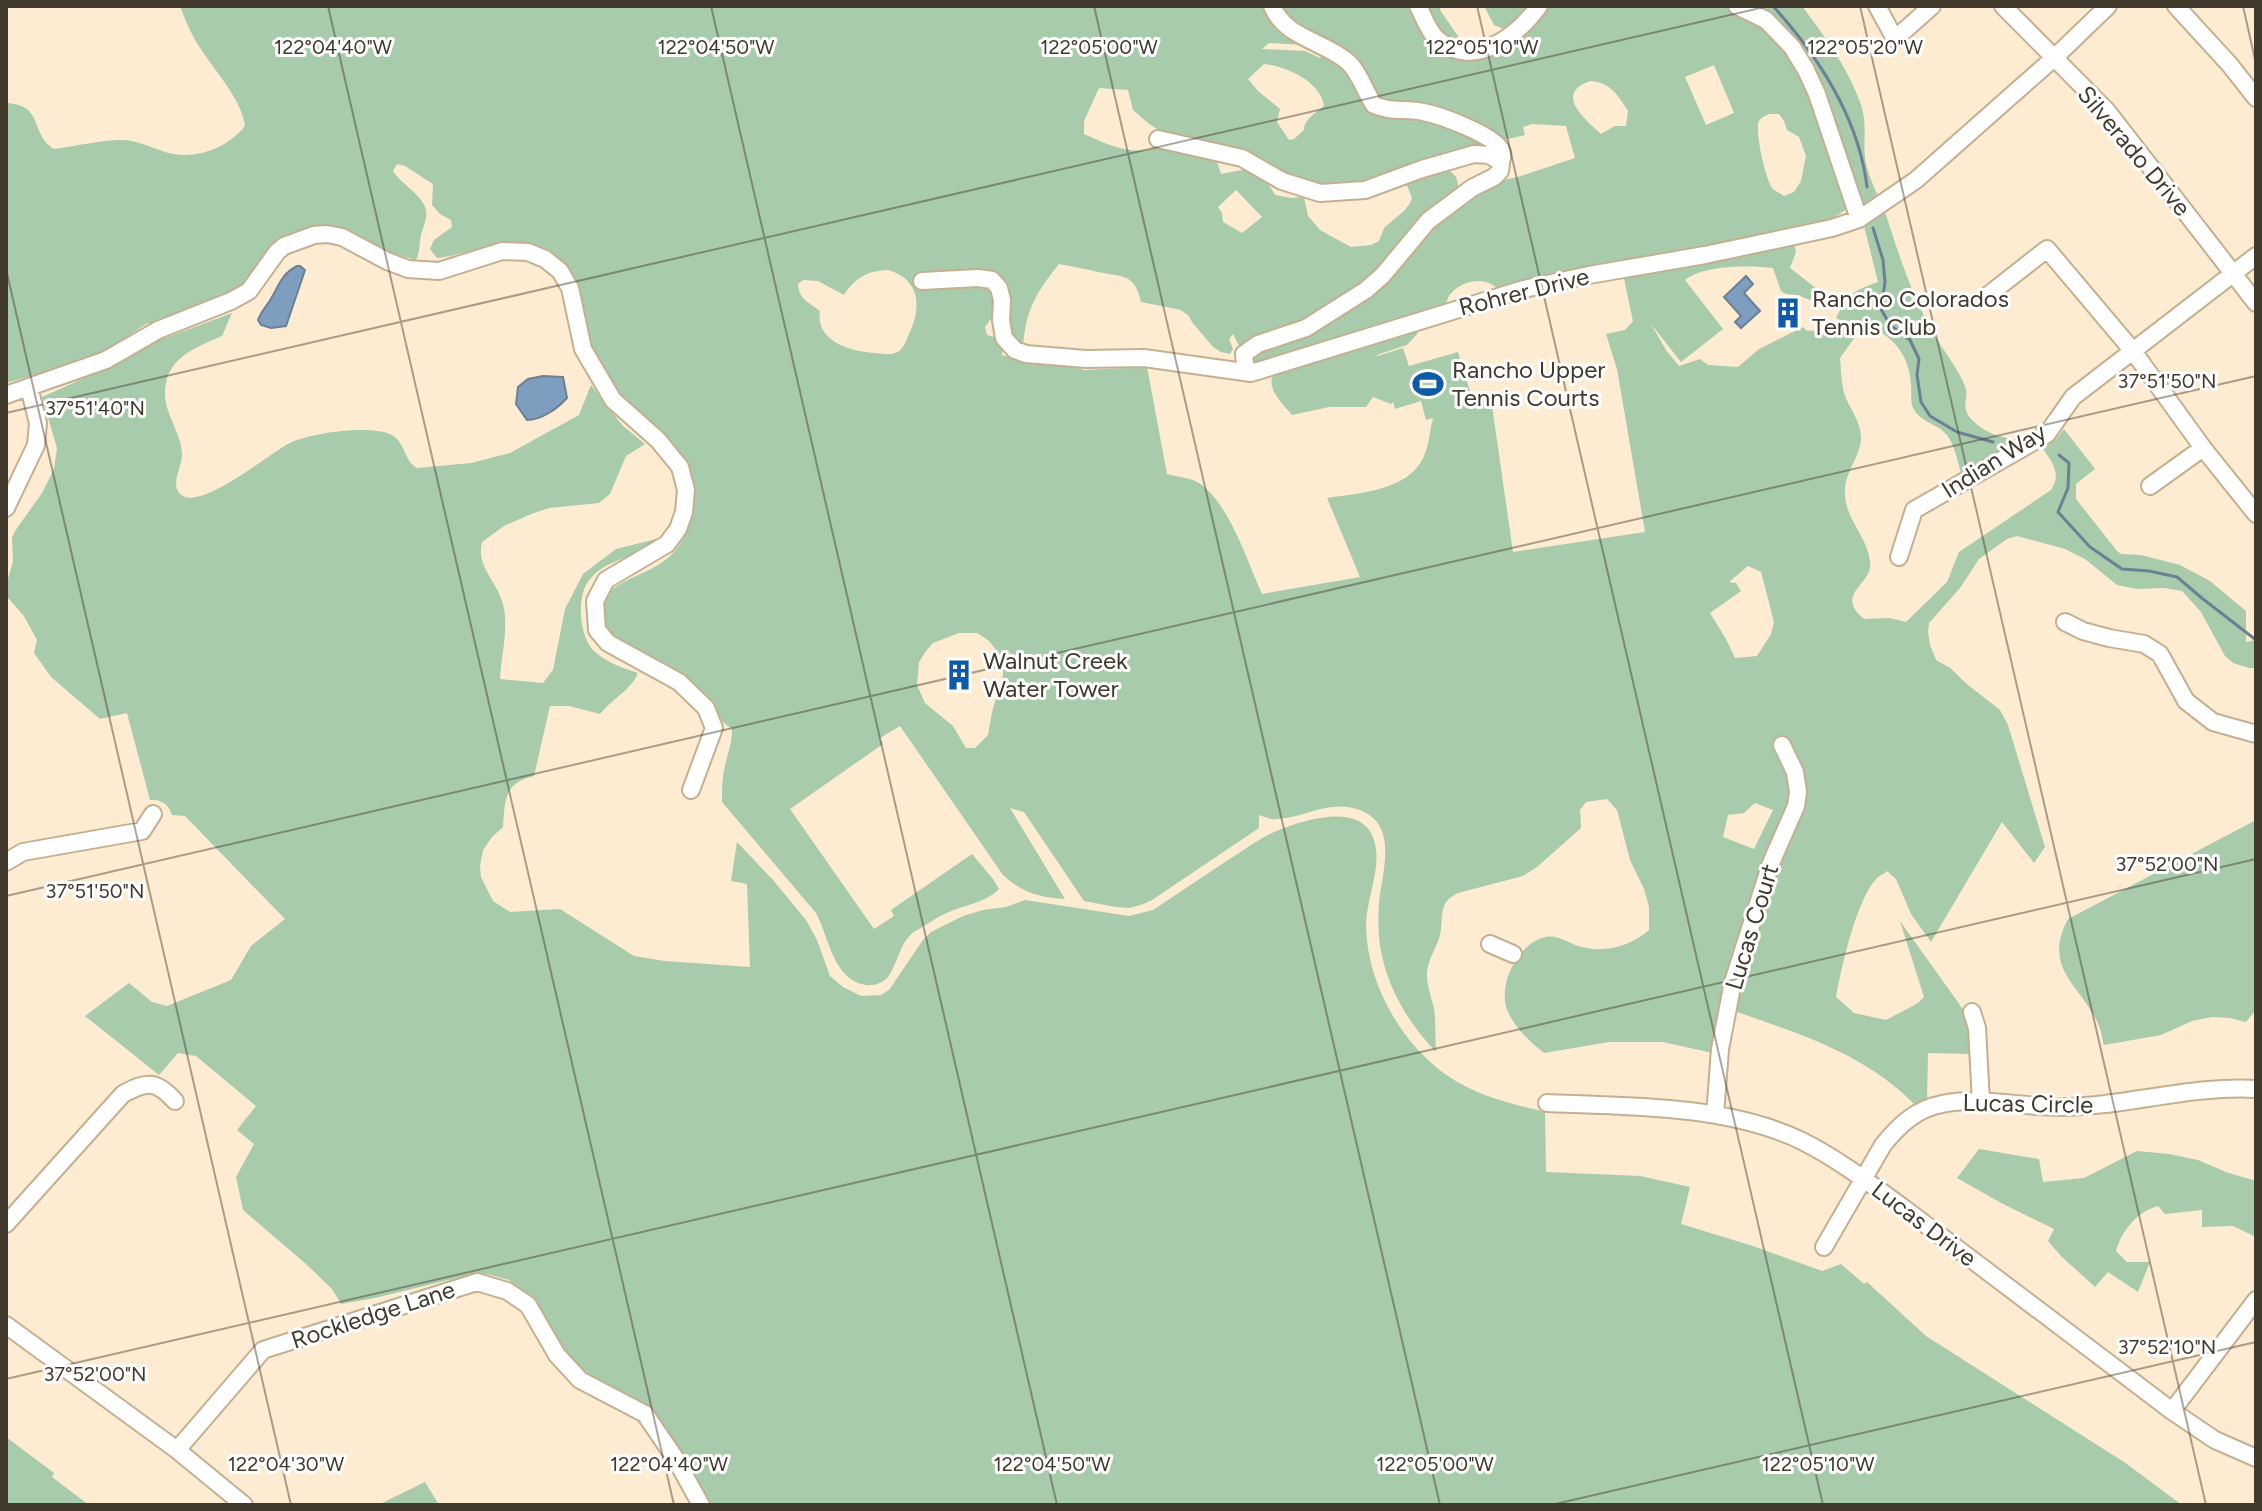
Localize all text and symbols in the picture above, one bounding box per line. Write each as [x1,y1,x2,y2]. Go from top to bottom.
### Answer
text: 122°04'40"W [274,35,392,59]
text: 122°04'50"W [657,35,775,59]
text: 122°05'00"W [1040,35,1158,59]
text: 122°05'10"W [1426,35,1539,59]
text: 122°05'20"W [1807,35,1923,59]
street label: Silverado Drive [2072,80,2197,222]
street label: Rohrer Drive [1456,261,1592,322]
place label: Rancho Colorados Tennis Club [1812,284,2009,341]
building icon: Rancho Colorados Tennis Club [1771,296,1805,330]
place label: Rancho Upper Tennis Courts [1452,355,1605,412]
sports icon: Rancho Upper Tennis Courts [1411,367,1445,401]
text: 37°51'50"N [2118,369,2216,393]
text: 37°51'40"N [45,396,145,420]
street label: Indian Way [1936,417,2052,504]
place label: Walnut Creek Water Tower [983,646,1128,703]
building icon: Walnut Creek Water Tower [942,658,976,692]
text: 37°52'00"N [2115,852,2219,876]
street label: Lucas Court [1719,860,1784,993]
text: 37°51'50"N [46,879,144,903]
street label: Lucas Circle [1962,1088,2094,1119]
street label: Lucas Drive [1866,1175,1982,1272]
street label: Rockledge Lane [287,1274,458,1355]
text: 37°52'10"N [2118,1335,2216,1359]
text: 37°52'00"N [43,1362,147,1386]
text: 122°04'30"W [228,1452,344,1476]
text: 122°04'40"W [610,1452,728,1476]
text: 122°04'50"W [993,1452,1111,1476]
text: 122°05'00"W [1376,1452,1494,1476]
text: 122°05'10"W [1762,1452,1875,1476]

